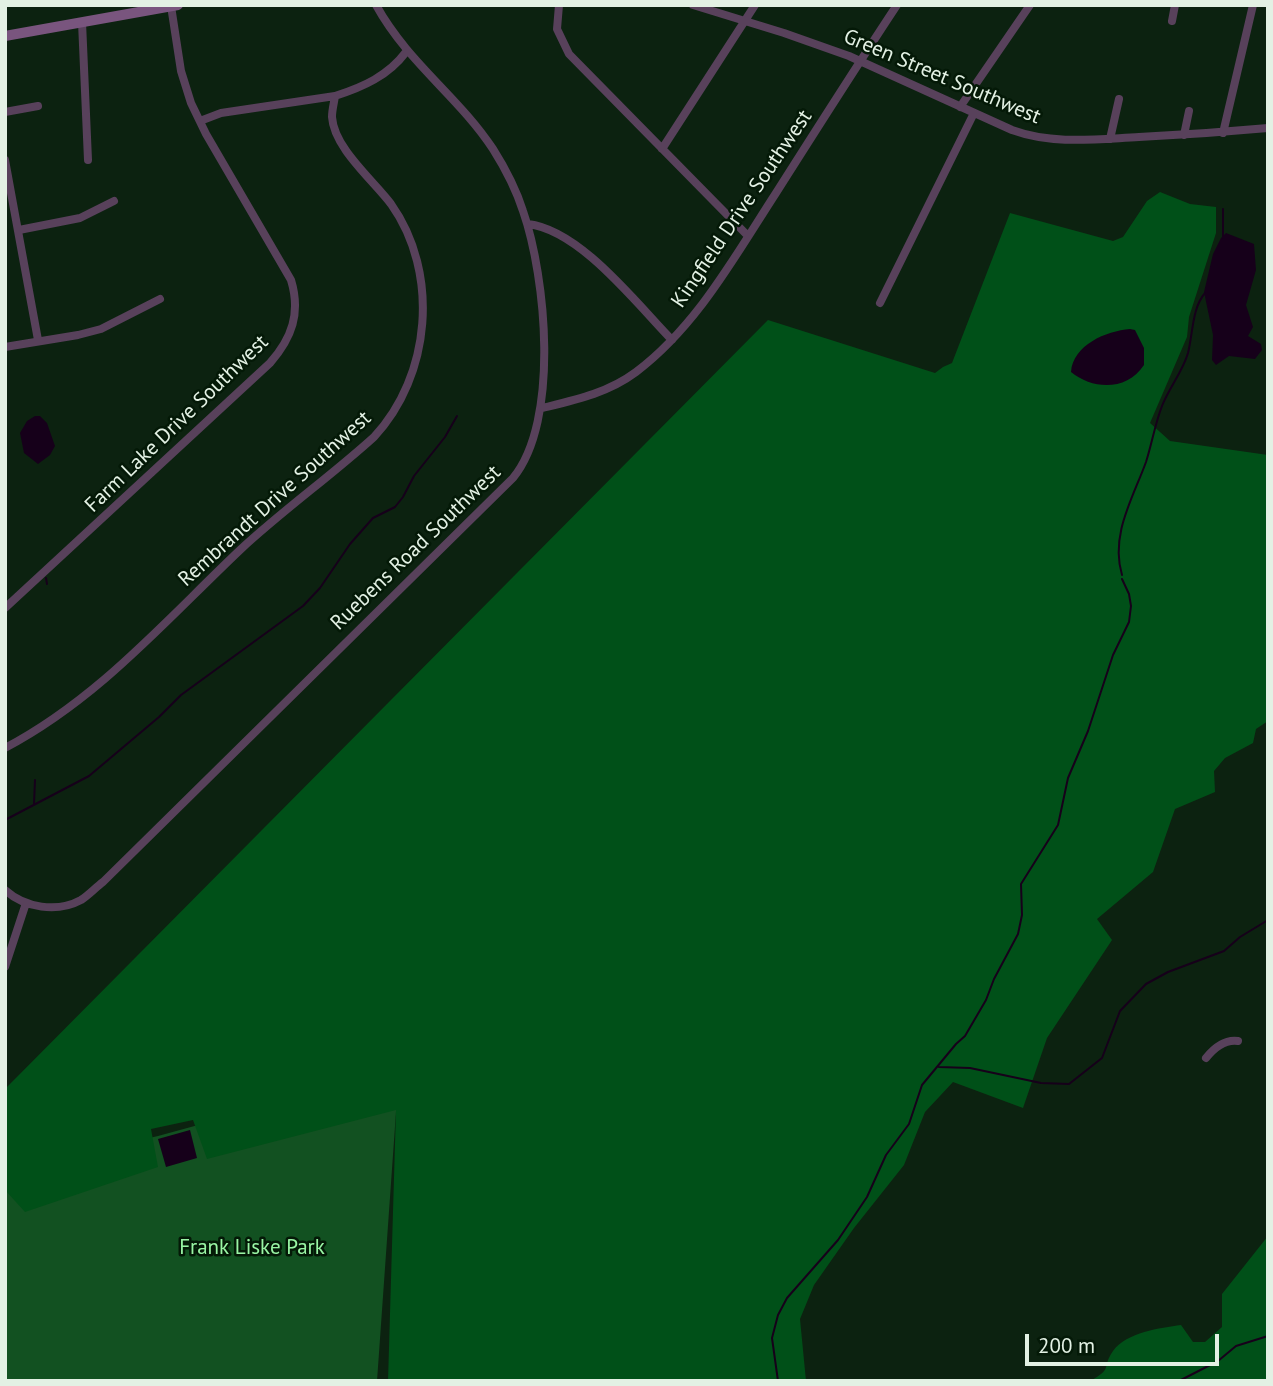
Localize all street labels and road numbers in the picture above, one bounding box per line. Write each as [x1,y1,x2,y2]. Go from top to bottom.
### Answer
street label: Green Street Southwest [840,24,1044,130]
street label: Kingfield Drive Southwest [666,105,818,313]
street label: Farm Lake Drive Southwest [80,330,274,518]
street label: Rembrandt Drive Southwest [174,406,376,592]
street label: Ruebens Road Southwest [326,460,506,636]

